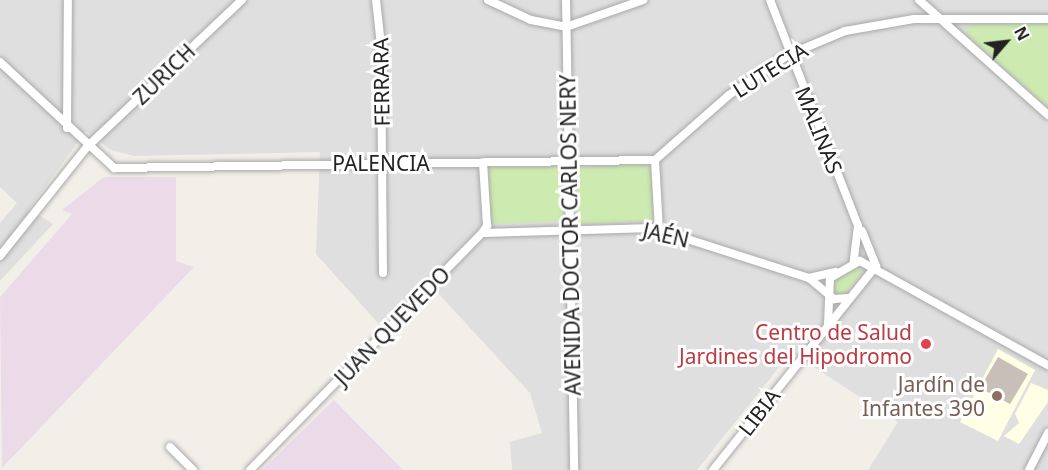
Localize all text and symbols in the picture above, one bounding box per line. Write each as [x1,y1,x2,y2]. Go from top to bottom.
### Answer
north arrow [976,12,1036,72]
text: N [1009,23,1035,44]
street label: FERRARA [368,37,394,127]
street label: LUTECIA [728,37,812,103]
street label: ZURICH [128,38,200,110]
street label: AVENIDA DOCTOR CARLOS NERY [555,74,585,396]
street label: MALINAS [790,83,848,177]
street label: PALENCIA [332,150,430,176]
street label: JAÉN [640,217,692,253]
street label: JUAN QUEVEDO [329,261,455,391]
place label: Centro de Salud Jardines del Hipodromo [679,319,912,369]
marker: Centro de Salud Jardines del Hipodromo [917,335,935,353]
place label: Jardín de Infantes 390 [862,371,985,421]
street label: LIBIA [733,384,785,440]
marker: Jardín de Infantes 390 [990,389,1004,403]

